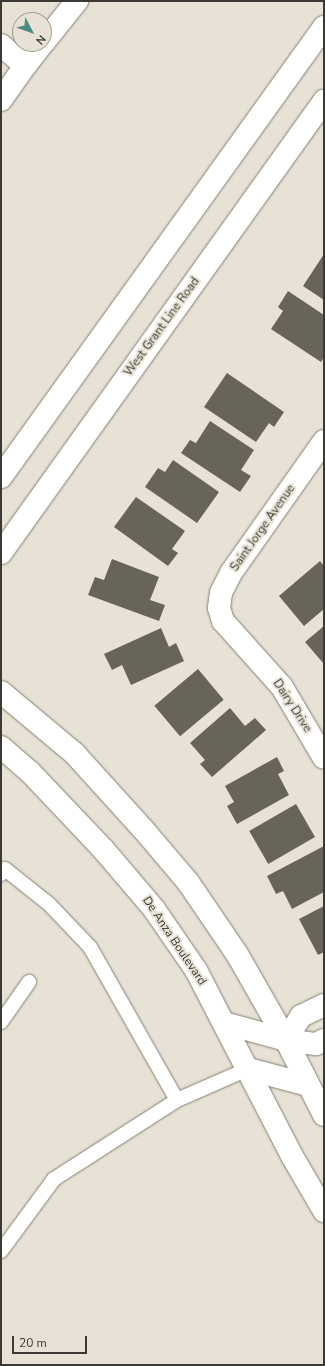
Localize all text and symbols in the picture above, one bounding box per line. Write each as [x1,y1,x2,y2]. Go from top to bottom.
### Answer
north arrow [12,12,52,52]
text: N [32,32,49,48]
street label: West Grant Line Road [121,275,203,379]
street label: Saint Jorge Avenue [228,482,298,574]
street label: Dairy Drive [270,677,314,735]
street label: De Anza Boulevard [139,894,209,988]
scale bar [14,1328,89,1354]
text: 20 m [19,1335,47,1351]

